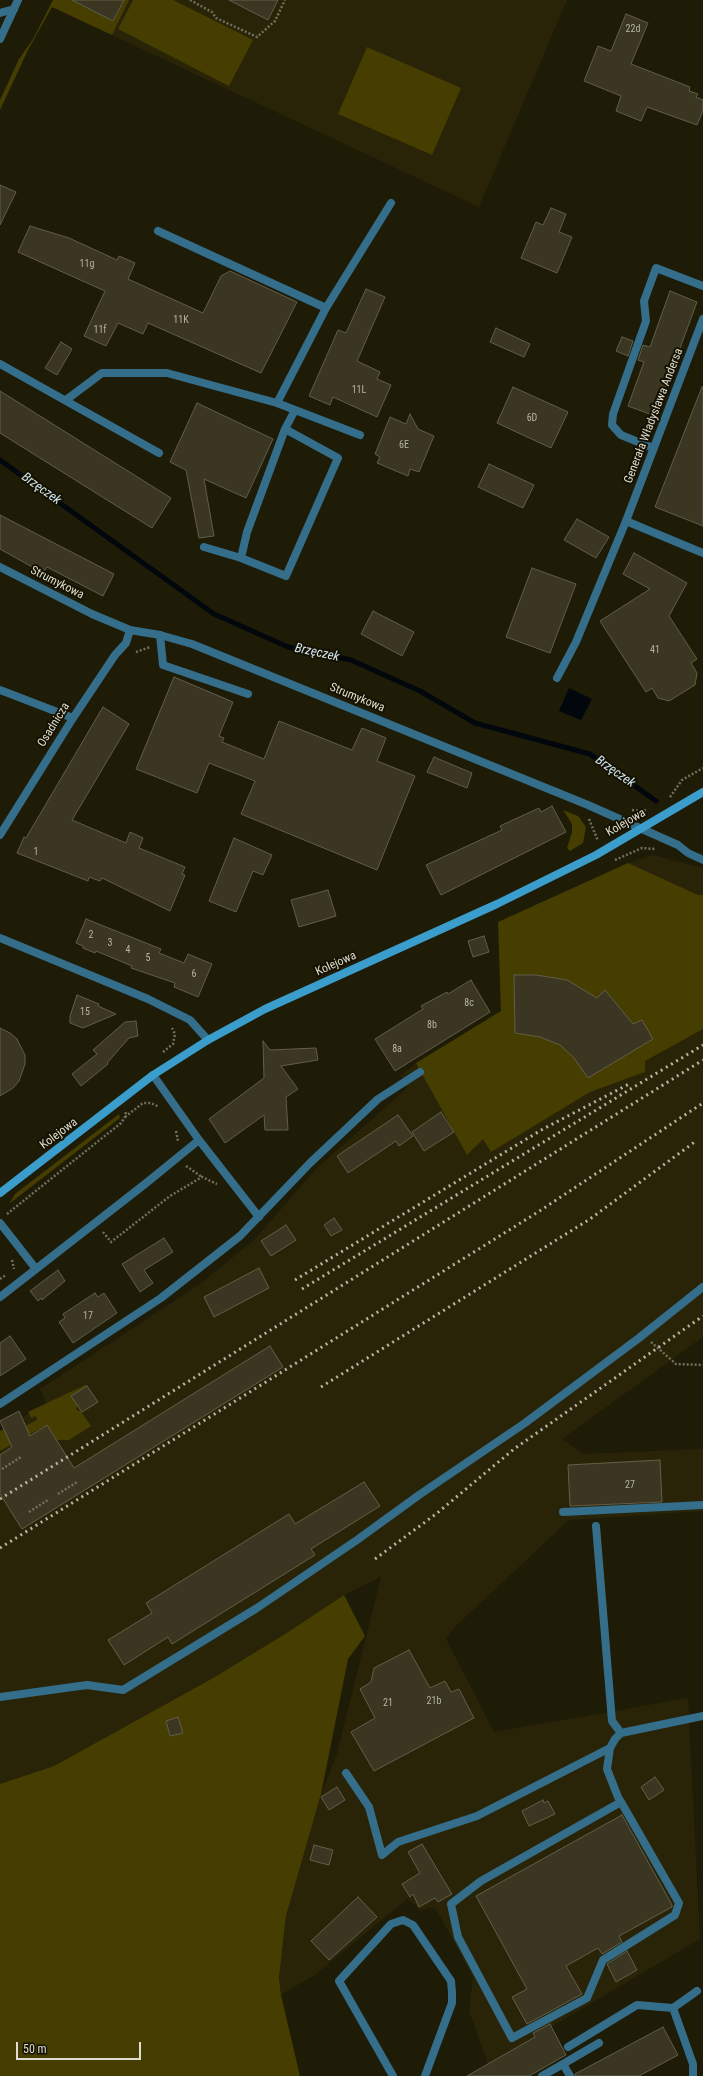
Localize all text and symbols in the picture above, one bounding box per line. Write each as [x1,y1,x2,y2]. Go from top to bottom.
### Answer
house number: 22d [626,23,640,35]
house number: 11g [80,258,94,270]
house number: 11K [173,314,189,326]
house number: 11f [93,324,107,336]
street label: Generała Władysława Andersa [622,346,686,486]
house number: 11L [352,384,366,396]
house number: 6D [527,412,537,424]
house number: 6E [399,439,409,451]
water label: Brzęczek [18,469,64,509]
street label: Strumykowa [28,563,86,603]
water label: Brzęczek [293,641,341,665]
house number: 41 [650,644,660,656]
street label: Strumykowa [327,680,387,716]
street label: Osadnicza [35,700,73,750]
water label: Brzęczek [592,753,638,791]
street label: Kolejowa [604,806,648,840]
house number: 1 [34,846,38,858]
house number: 2 [89,929,93,941]
house number: 3 [108,937,112,949]
house number: 4 [126,944,130,956]
street label: Kolejowa [313,949,359,979]
house number: 5 [146,952,150,964]
house number: 6 [192,968,196,980]
house number: 8c [464,997,474,1009]
house number: 15 [80,1006,90,1018]
house number: 8b [427,1019,437,1031]
house number: 8a [392,1043,402,1055]
street label: Kolejowa [37,1115,81,1153]
house number: 17 [83,1310,93,1322]
house number: 27 [625,1479,635,1491]
house number: 21b [427,1695,441,1707]
house number: 21 [383,1697,393,1709]
scale bar [18,2034,143,2060]
text: 50 m [23,2042,47,2056]

